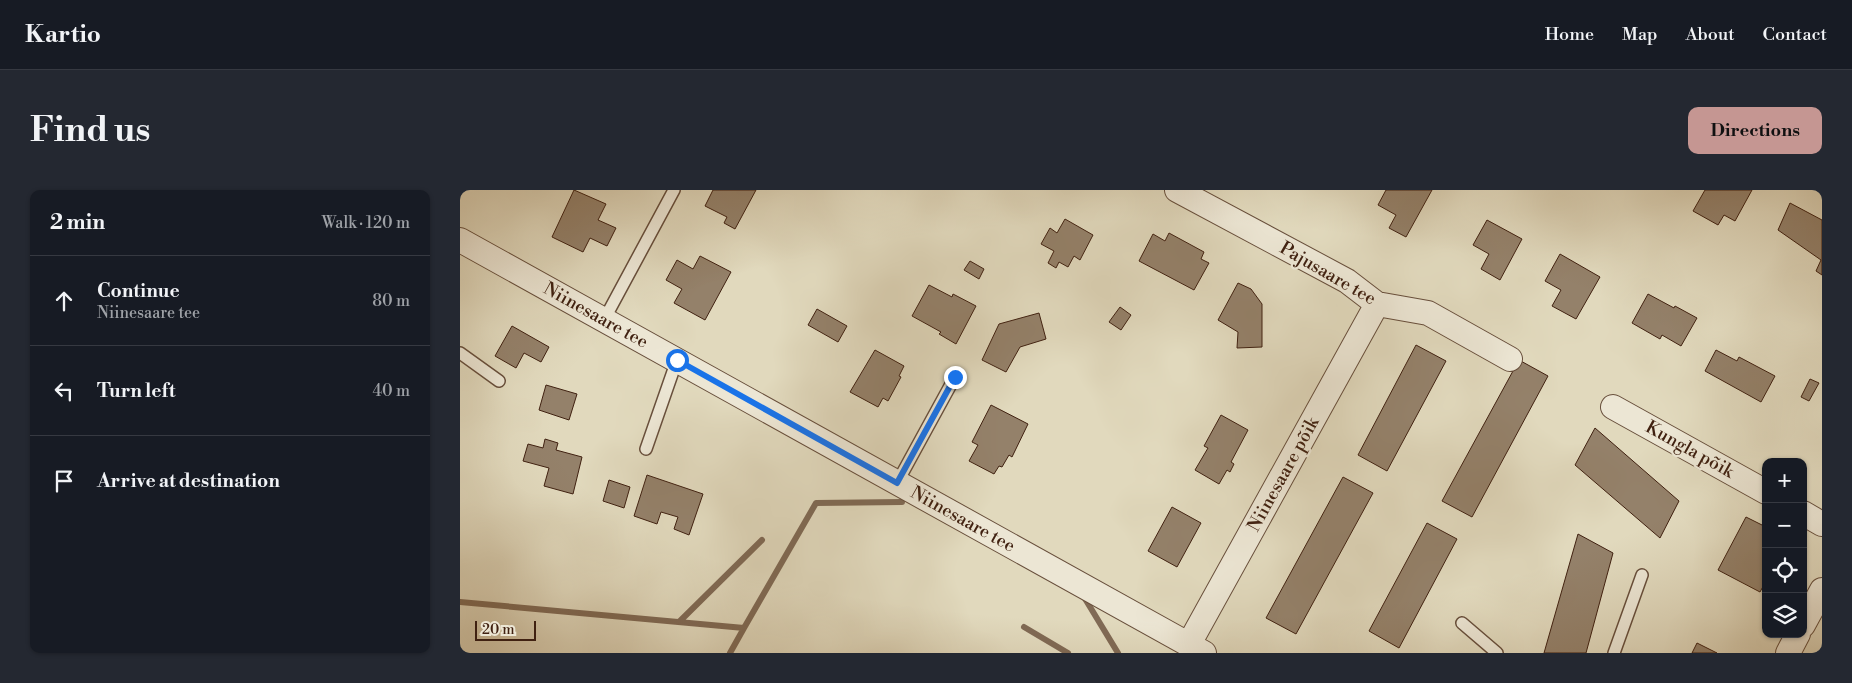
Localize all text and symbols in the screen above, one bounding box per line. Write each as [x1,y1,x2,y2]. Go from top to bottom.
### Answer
text: Kartio [25,20,101,50]
text: Home [1545,23,1594,46]
text: Map [1622,23,1658,46]
text: About [1686,23,1735,46]
text: Contact [1763,23,1827,46]
button: Directions [1688,107,1822,154]
text: Find us [30,109,150,152]
text: 2 min [50,210,105,236]
text: Walk · 120 m [322,213,410,233]
street label: Pajusaare tee [1275,237,1380,310]
street label: Niinesaare tee [539,277,652,354]
text: Continue [97,279,180,303]
icon: ahead [50,287,78,315]
text: 80 m [372,291,410,311]
text: Niinesaare tee [97,303,200,323]
route start [666,349,689,372]
route end [944,366,967,389]
icon: left [50,377,78,405]
text: Turn left [97,379,176,403]
text: 40 m [373,381,410,401]
street label: Niinesaare põik [1242,412,1325,536]
street label: Kungla põik [1641,416,1739,484]
map controls [1762,458,1807,638]
button: + [1762,458,1807,503]
icon: arrive [50,467,78,495]
text: Arrive at destination [97,469,280,493]
street label: Niinesaare tee [906,481,1019,558]
button: − [1762,503,1807,548]
button: locate [1762,548,1807,593]
button: layers [1762,593,1807,638]
scale bar [475,618,536,641]
text: 20 m [482,621,514,639]

